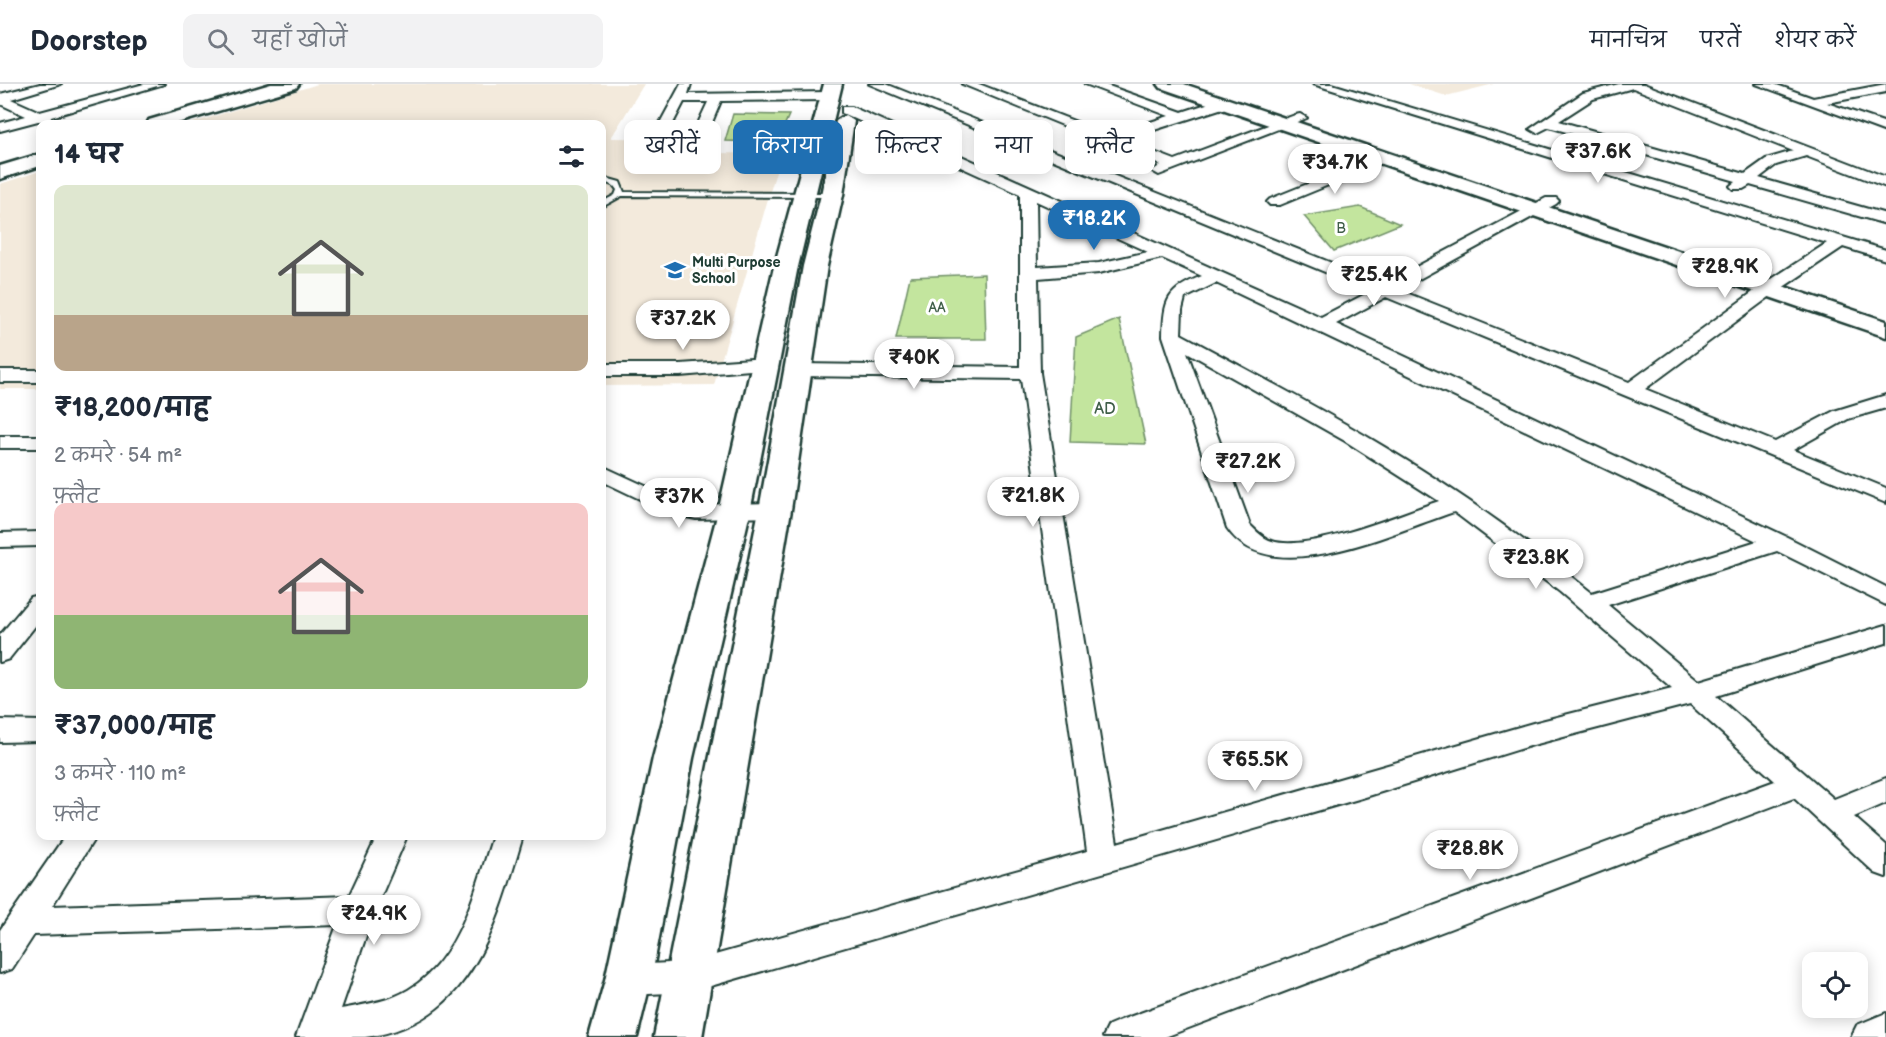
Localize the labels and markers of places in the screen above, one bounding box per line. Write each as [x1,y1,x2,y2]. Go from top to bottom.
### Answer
pin: ₹37.6K [1549,133,1647,184]
pin: ₹34.7K [1286,144,1384,195]
pin: ₹18.2K [1045,200,1143,251]
pin: ₹28.9K [1676,248,1774,299]
place label: Multi Purpose School [692,254,780,287]
pin: ₹25.4K [1325,256,1423,307]
school or university icon: Multi Purpose School [663,258,687,282]
pin: ₹37.2K [634,300,732,351]
pin: ₹40K [878,339,950,390]
pin: ₹27.2K [1199,443,1297,494]
pin: ₹21.8K [984,477,1082,528]
pin: ₹37K [643,478,715,529]
pin: ₹23.8K [1487,539,1585,590]
pin: ₹65.5K [1206,741,1304,792]
pin: ₹28.8K [1421,830,1519,881]
pin: ₹24.9K [325,895,423,946]

